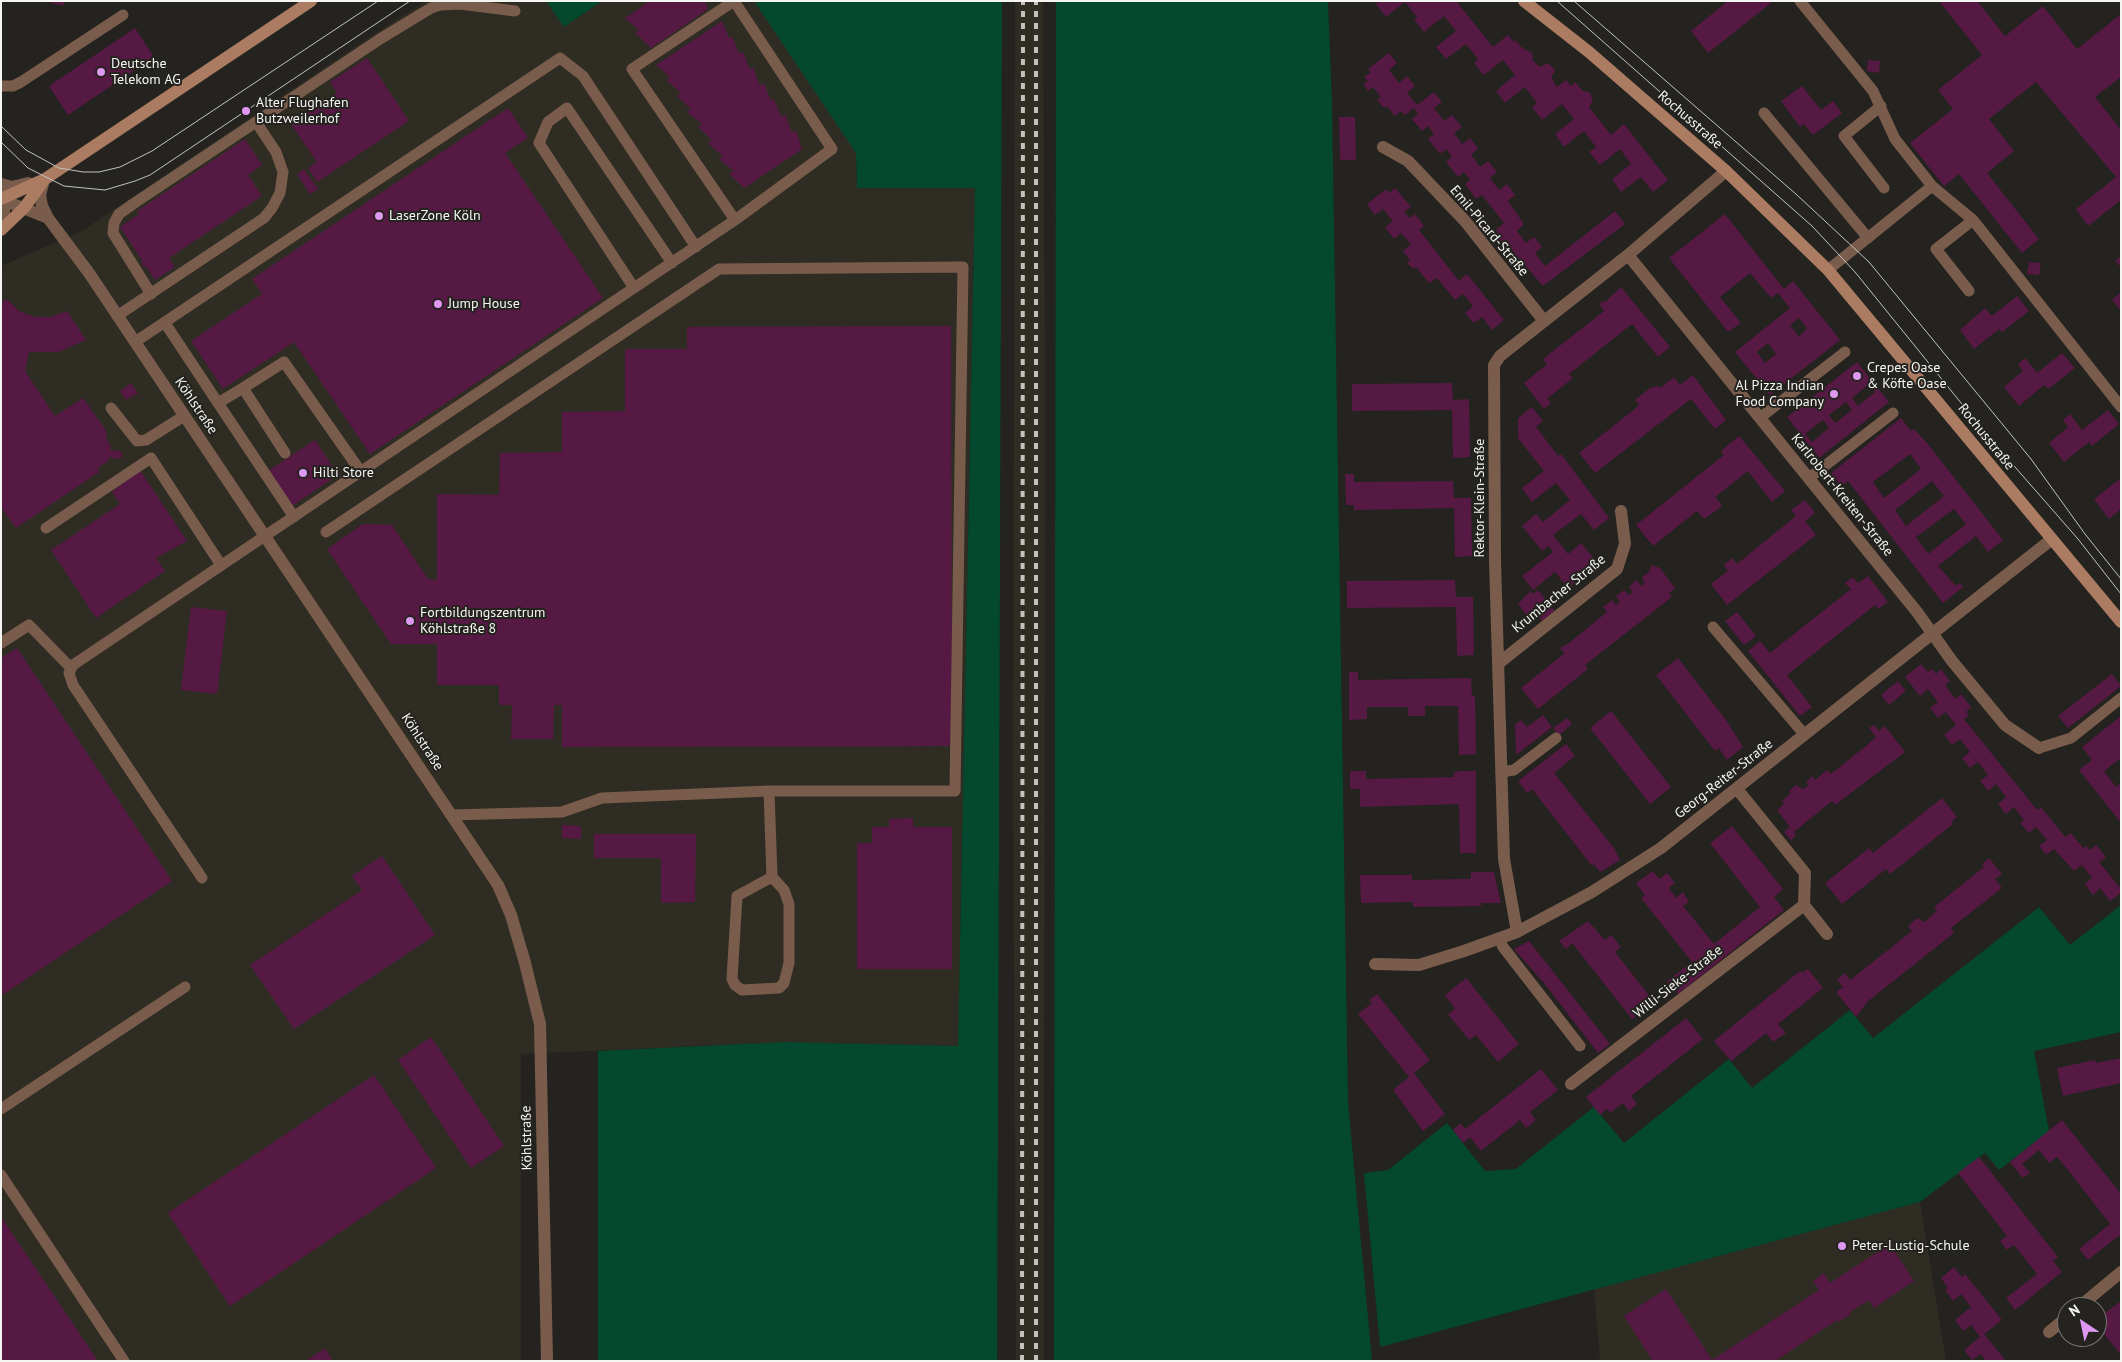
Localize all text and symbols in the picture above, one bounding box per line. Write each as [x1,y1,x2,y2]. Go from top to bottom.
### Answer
place label: Deutsche Telekom AG [111,56,181,88]
marker: Deutsche Telekom AG [95,66,107,78]
street label: Rochusstraße [1654,87,1726,153]
place label: Alter Flughafen Butzweilerhof [256,95,349,128]
marker: Alter Flughafen Butzweilerhof [240,105,252,117]
street label: Emil-Picard-Straße [1446,182,1532,280]
place label: LaserZone Köln [389,208,481,224]
marker: LaserZone Köln [373,210,385,222]
place label: Jump House [448,296,520,312]
marker: Jump House [432,298,444,310]
place label: Crepes Oase & Köfte Oase [1867,360,1947,392]
marker: Crepes Oase & Köfte Oase [1851,370,1863,382]
street label: Köhlstraße [171,374,221,438]
place label: Al Pizza Indian Food Company [1735,378,1824,411]
marker: Al Pizza Indian Food Company [1828,388,1840,400]
street label: Rochusstraße [1954,401,2018,473]
street label: Karlrobert-Kreiten-Straße [1787,430,1897,560]
street label: Rektor-Klein-Straße [1472,439,1488,557]
place label: Hilti Store [313,465,374,481]
marker: Hilti Store [297,467,309,479]
street label: Krumbacher Straße [1509,551,1609,637]
place label: Fortbildungszentrum Köhlstraße 8 [420,605,545,638]
marker: Fortbildungszentrum Köhlstraße 8 [404,615,416,627]
street label: Köhlstraße [397,710,447,774]
street label: Georg-Reiter-Straße [1672,736,1776,822]
street label: Willi-Sieke-Straße [1630,942,1726,1022]
street label: Köhlstraße [518,1105,536,1171]
place label: Peter-Lustig-Schule [1852,1238,1970,1254]
marker: Peter-Lustig-Schule [1836,1240,1848,1252]
north arrow [2057,1297,2107,1347]
text: N [2065,1300,2083,1320]

